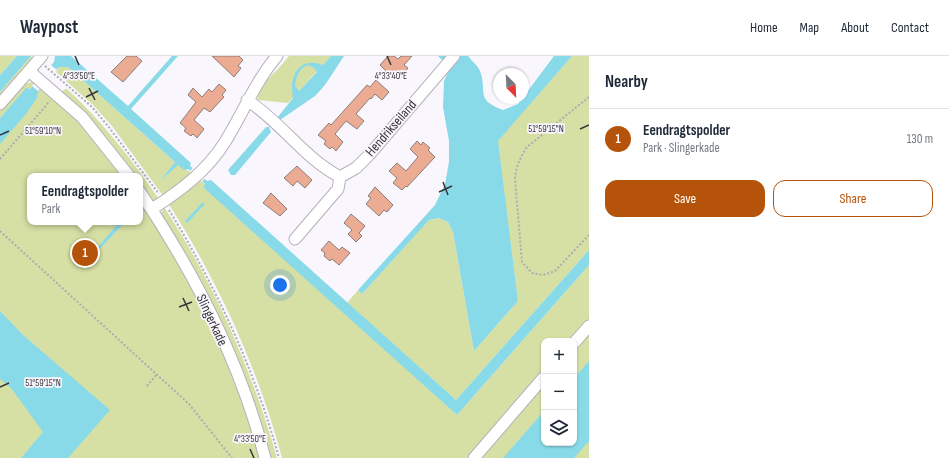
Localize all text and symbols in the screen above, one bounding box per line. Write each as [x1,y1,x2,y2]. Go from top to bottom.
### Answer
text: Waypost [20,16,78,39]
text: Home [750,19,778,36]
text: Map [800,19,819,36]
text: About [841,19,869,36]
text: Contact [891,19,929,36]
north arrow [493,68,529,104]
text: 4°33'50"E [63,70,95,82]
text: 4°33'40"E [375,70,407,82]
text: Nearby [605,72,648,92]
street label: Hendrikseiland [362,96,420,160]
text: Eendragtspolder [643,121,730,140]
text: 51°59'15"N [528,123,564,135]
text: 51°59'10"N [25,125,61,137]
text: 1 [615,131,621,147]
text: 130 m [907,131,933,147]
text: Park · Slingerkade [643,140,720,156]
popup [27,173,143,225]
button: Save [605,180,765,217]
button: Share [773,180,933,217]
text: Eendragtspolder [41,182,129,201]
text: Park [41,201,60,217]
pin: 1 [72,238,98,268]
your location [270,275,290,295]
street label: Slingerkade [193,292,231,348]
map controls [541,338,577,446]
button: + [541,338,577,374]
button: − [541,374,577,410]
text: 51°59'15"N [25,377,61,389]
button: layers [541,410,577,446]
text: 4°33'50"E [234,433,266,445]

